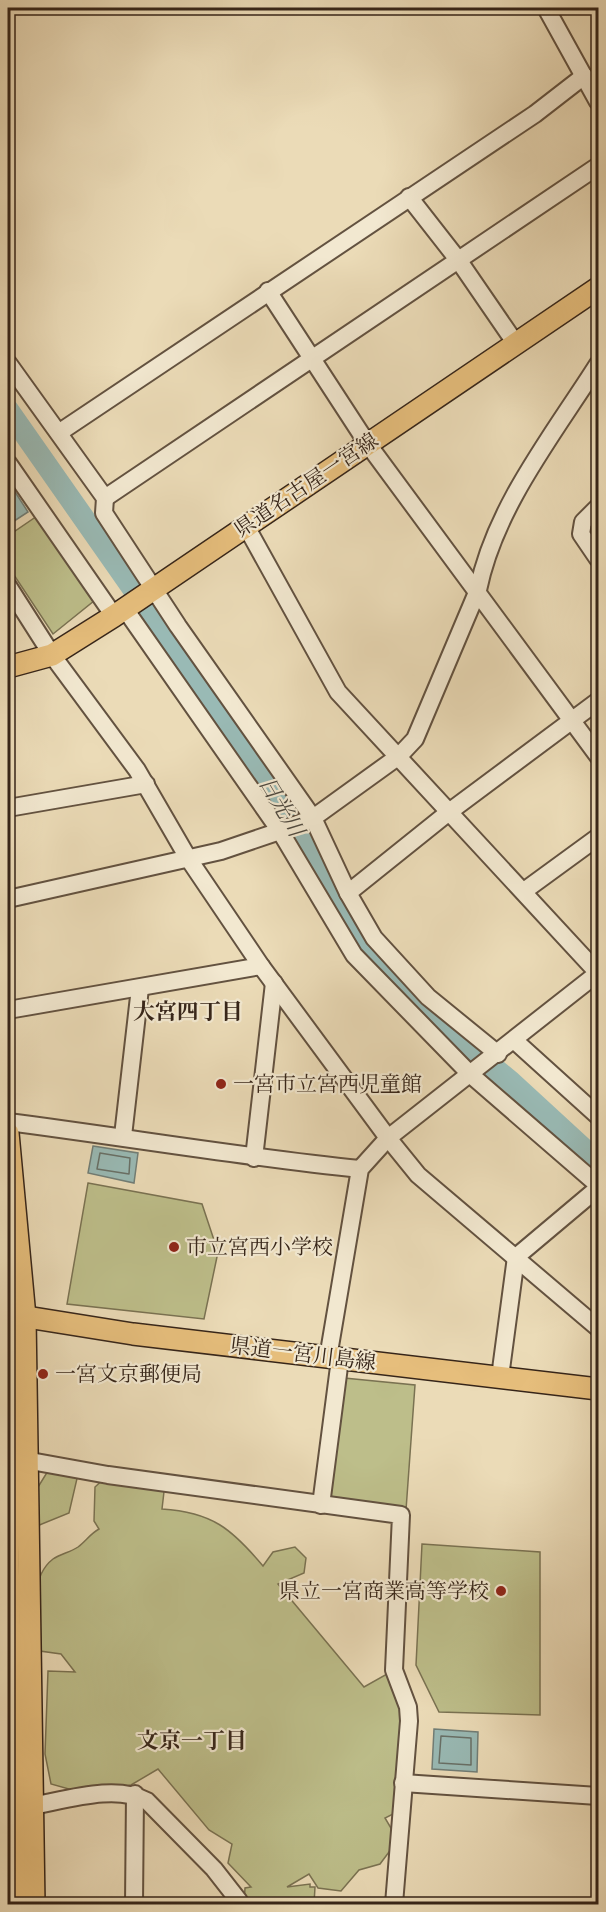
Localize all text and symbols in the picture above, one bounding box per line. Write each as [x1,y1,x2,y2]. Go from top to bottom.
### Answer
street label: 県道名古屋一宮線 [230,428,383,544]
water label: 日光川 [252,772,310,844]
district label: 大宮四丁目 [133,999,243,1026]
place label: 一宮市立宮西児童館 [233,1072,422,1098]
marker: 一宮市立宮西児童館 [214,1077,228,1091]
place label: 市立宮西小学校 [186,1235,333,1261]
marker: 市立宮西小学校 [167,1240,181,1254]
street label: 県道一宮川島線 [228,1333,377,1377]
place label: 一宮文京郵便局 [55,1362,202,1388]
marker: 一宮文京郵便局 [36,1367,50,1381]
place label: 県立一宮商業高等学校 [279,1579,489,1605]
marker: 県立一宮商業高等学校 [494,1584,508,1598]
district label: 文京一丁目 [137,1728,247,1755]

